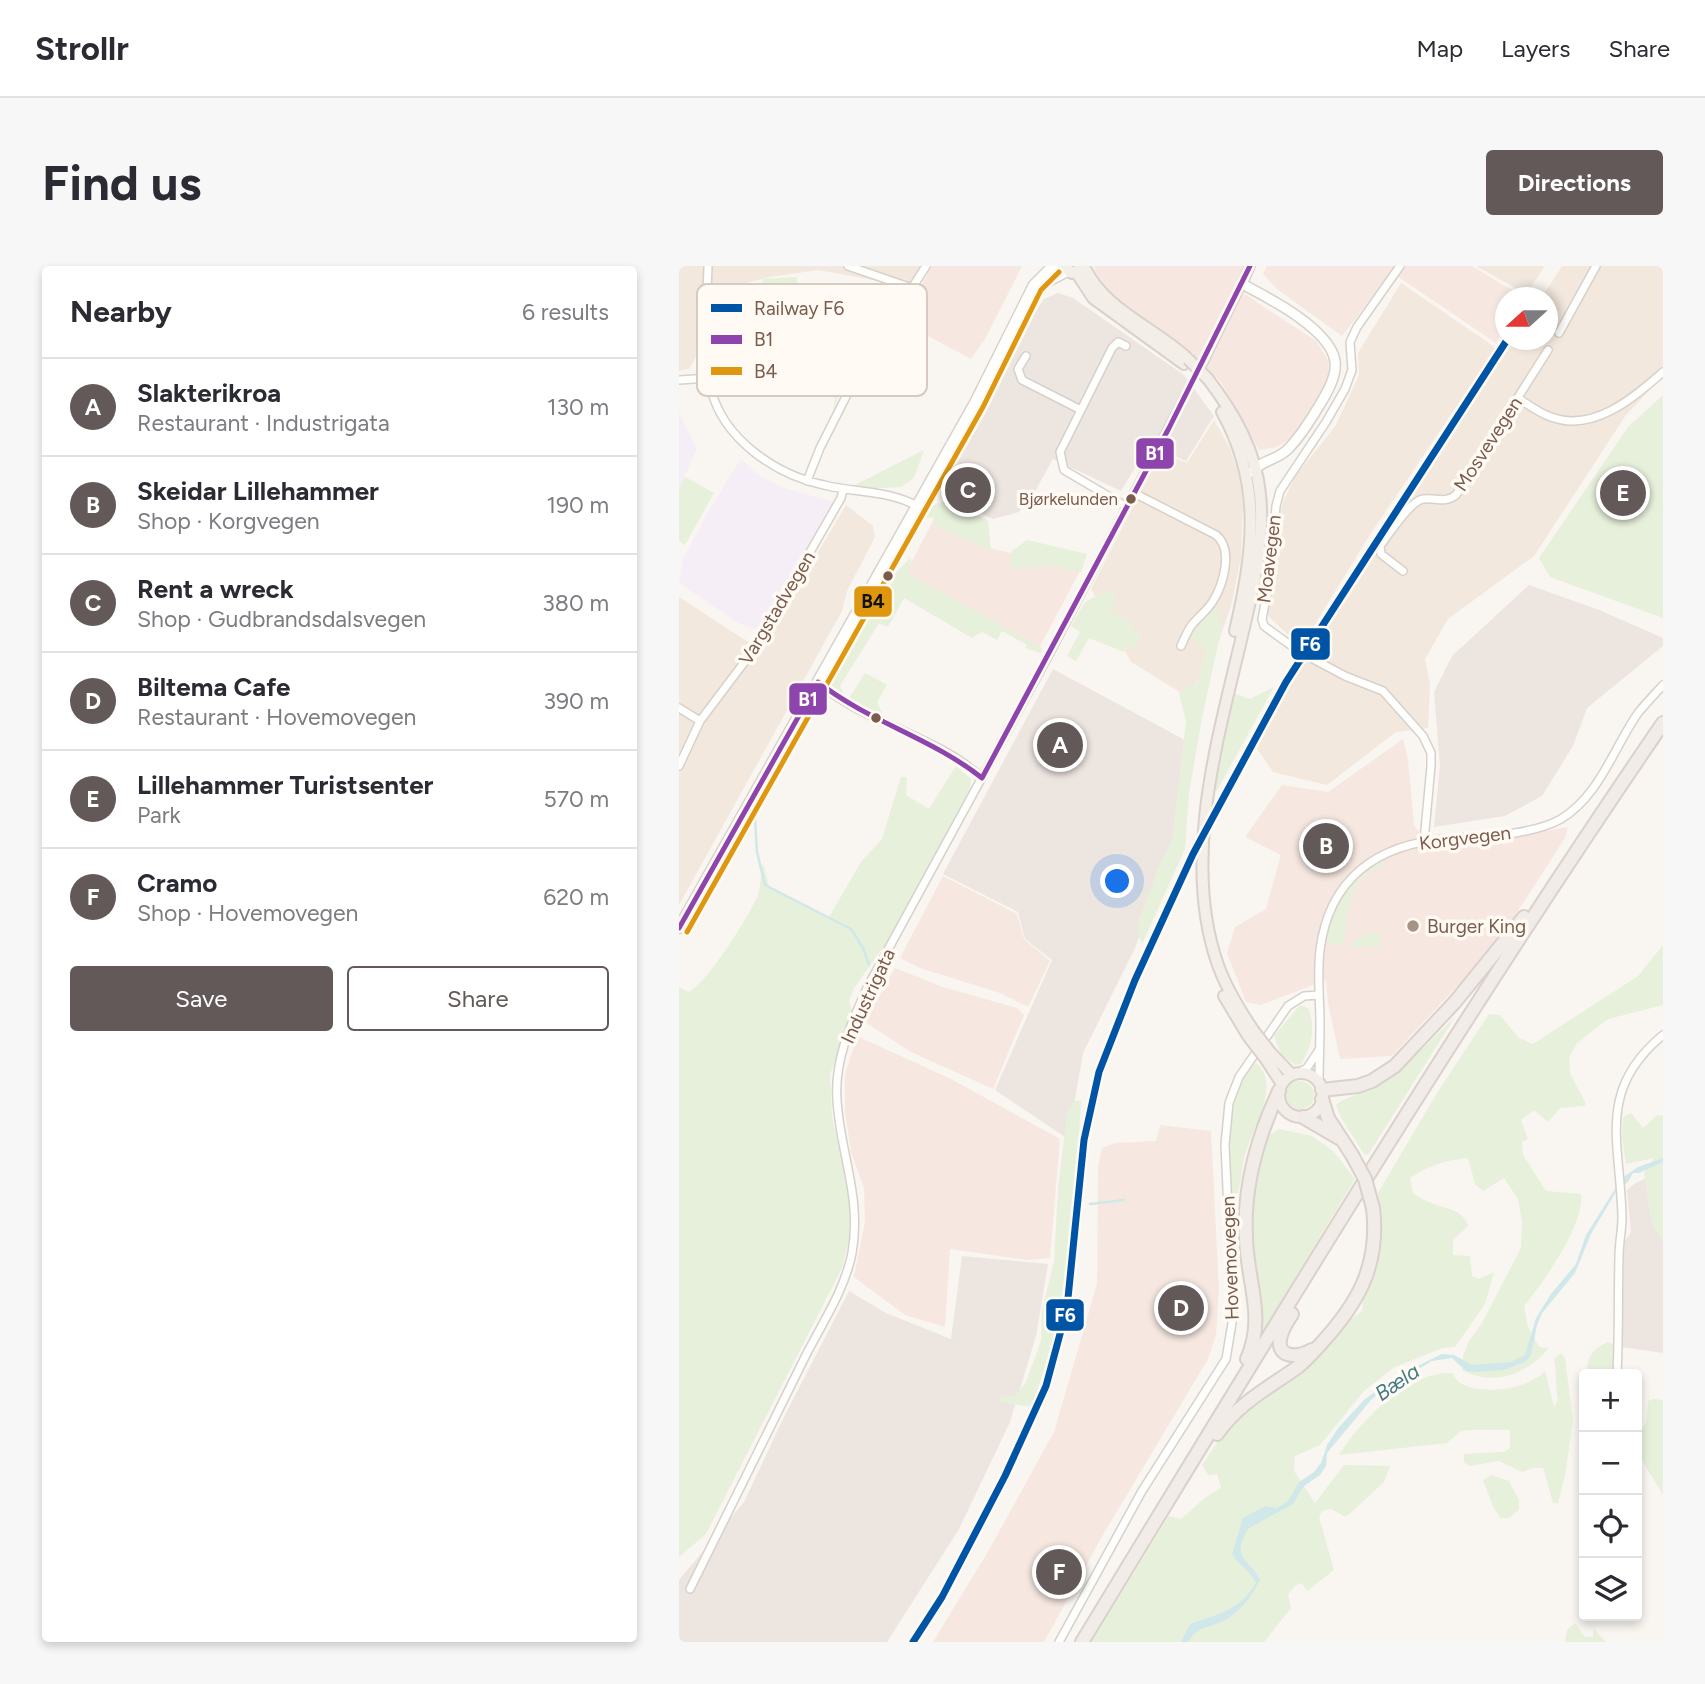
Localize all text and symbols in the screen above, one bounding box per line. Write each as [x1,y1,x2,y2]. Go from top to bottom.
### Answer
text: Strollr [35,29,129,68]
text: Map [1416,34,1463,63]
text: Layers [1501,34,1570,63]
text: Share [1608,34,1670,63]
button: Directions [1486,150,1663,215]
text: Find us [42,153,201,212]
legend [697,284,927,396]
north arrow [1495,287,1558,350]
text: Nearby [70,293,172,330]
text: Railway F6 [754,297,844,320]
text: 6 results [522,298,609,326]
text: B1 [754,328,773,351]
text: B4 [754,360,778,383]
text: Slakterikroa [137,377,281,409]
street label: Mosvevegen [1449,392,1527,496]
text: A [85,393,101,421]
text: 130 m [547,393,609,421]
text: Restaurant · Industrigata [137,409,390,437]
line badge: B1 [1135,437,1175,470]
text: B1 [1145,442,1165,465]
pin: C [945,464,991,516]
pin: E [1600,467,1646,519]
text: Skeidar Lillehammer [137,475,379,507]
place label: Bjørkelunden [1019,489,1118,509]
text: B [86,491,100,519]
text: 190 m [546,491,609,519]
marker: Bjørkelunden [1124,492,1138,506]
text: Shop · Korgvegen [137,507,320,535]
street label: Moavegen [1252,514,1286,604]
street label: Vargstadvegen [734,547,820,669]
unlabelled marker [881,569,895,583]
text: Rent a wreck [137,573,294,605]
line badge: B4 [853,585,893,618]
text: C [85,589,101,617]
text: 380 m [542,589,609,617]
text: B4 [861,590,885,613]
text: Shop · Gudbrandsdalsvegen [137,605,426,633]
line badge: F6 [1290,627,1331,661]
text: F6 [1299,633,1321,656]
text: Biltema Cafe [137,671,290,703]
line badge: B1 [788,682,828,716]
text: D [85,687,101,715]
text: 390 m [543,687,609,715]
text: B1 [798,688,818,711]
text: Restaurant · Hovemovegen [137,703,416,731]
unlabelled marker [869,711,883,725]
pin: A [1037,719,1083,771]
text: Lillehammer Turistsenter [137,769,433,801]
text: E [86,785,100,813]
text: 570 m [543,785,609,813]
text: Park [137,801,181,829]
pin: B [1303,820,1349,872]
street label: Korgvegen [1418,821,1512,855]
your location [1100,864,1134,898]
text: Cramo [137,867,217,899]
text: F [87,883,99,911]
text: 620 m [543,883,609,911]
text: Shop · Hovemovegen [137,899,358,927]
place label: Burger King [1427,915,1526,938]
marker: Burger King [1405,918,1421,934]
street label: Industrigata [836,945,900,1047]
button: Save [70,966,333,1031]
button: Share [347,966,609,1031]
street label: Hovemovegen [1216,1196,1244,1320]
pin: D [1158,1282,1204,1334]
line badge: F6 [1045,1298,1085,1332]
text: F6 [1054,1304,1076,1327]
water label: Bæla [1370,1358,1424,1406]
map controls [1579,1369,1642,1621]
button: + [1579,1369,1642,1432]
button: − [1579,1432,1642,1495]
button: locate [1579,1495,1642,1558]
pin: F [1036,1546,1082,1598]
button: layers [1579,1558,1642,1621]

